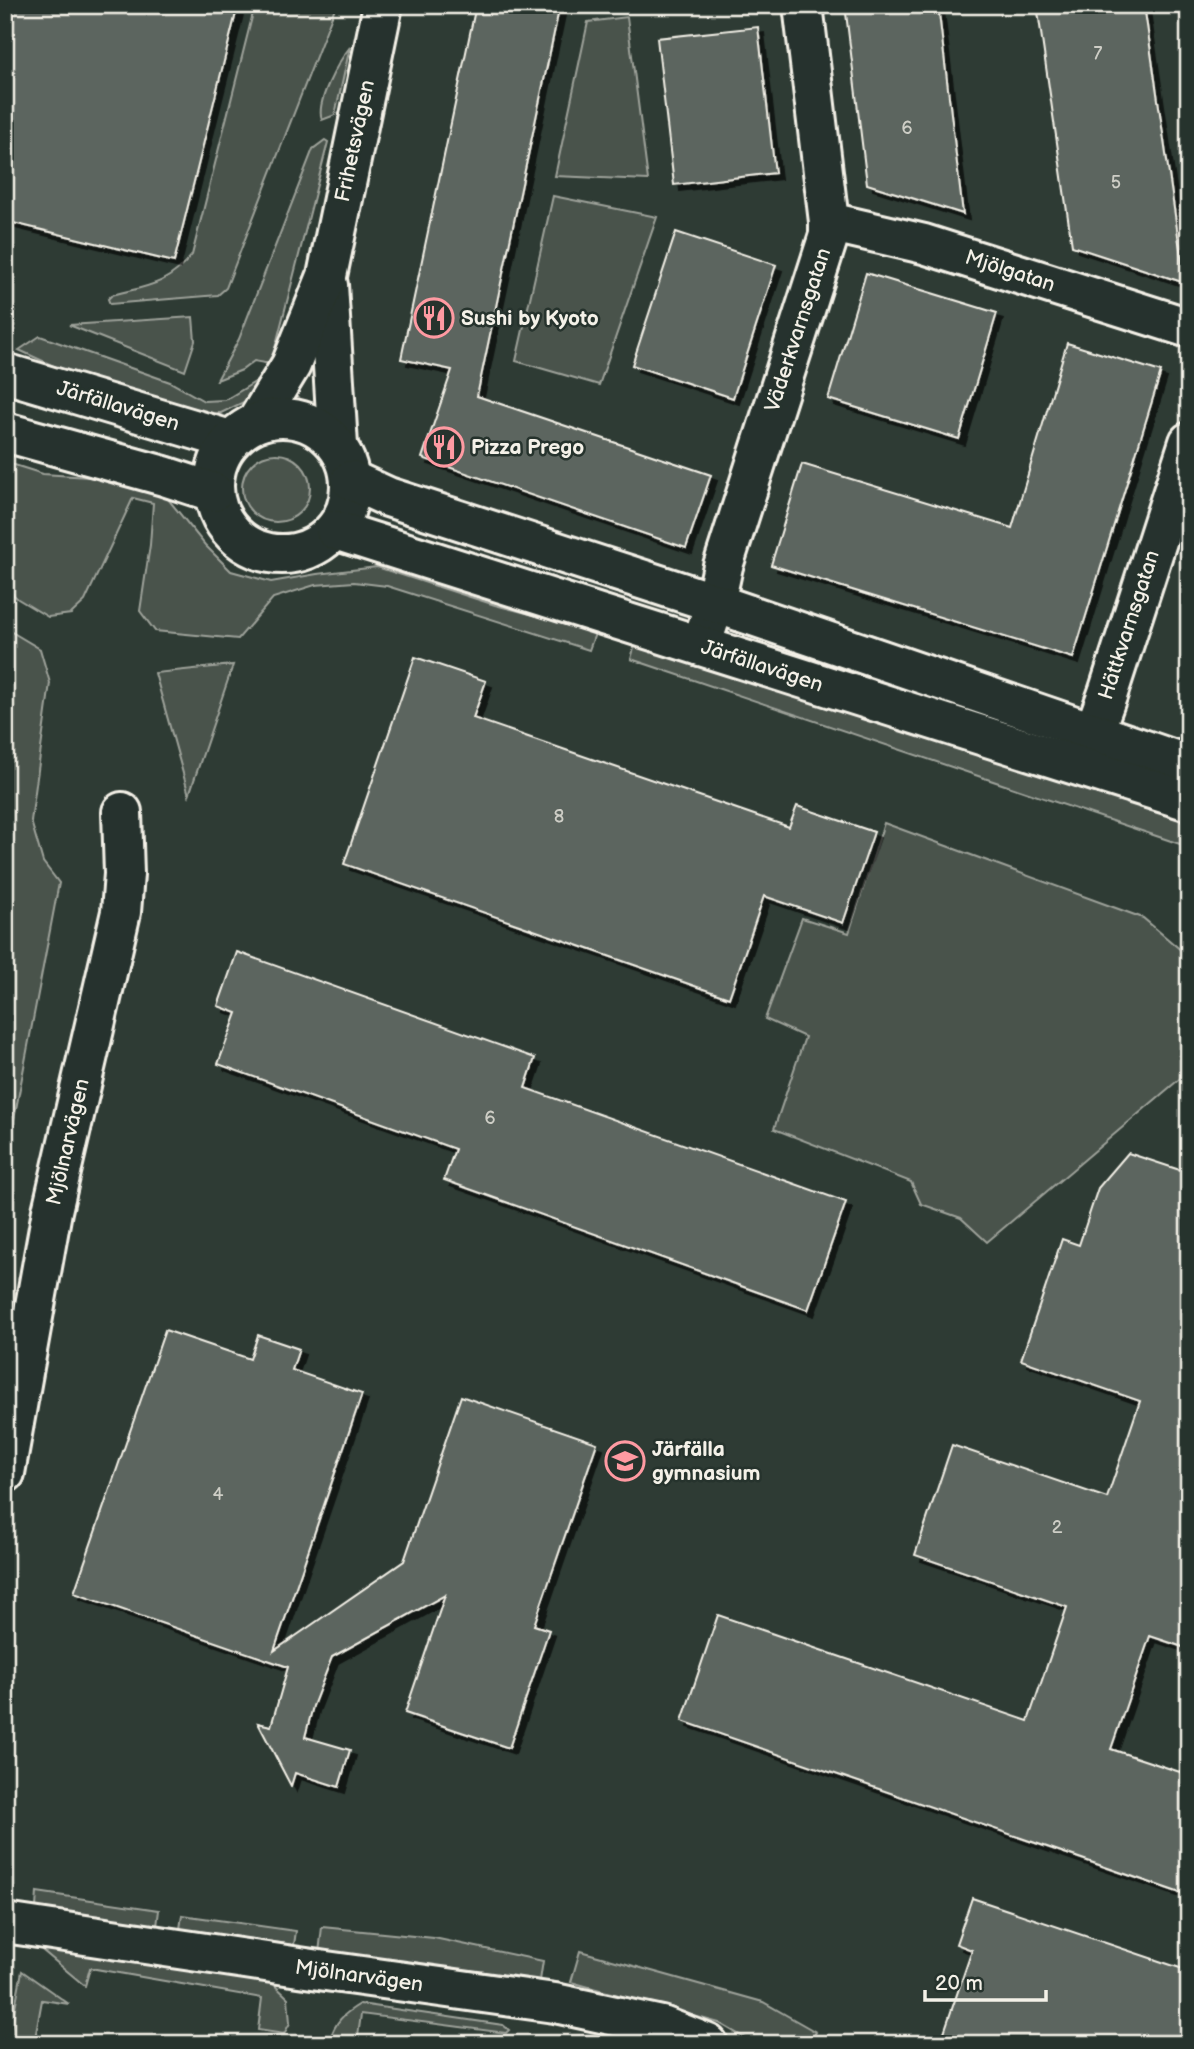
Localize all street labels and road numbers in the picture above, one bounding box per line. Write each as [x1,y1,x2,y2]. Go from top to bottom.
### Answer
street label: Frihetsvägen [330,78,380,204]
street label: Väderkvarnsgatan [760,245,836,415]
street label: Mjölgatan [962,245,1058,297]
street label: Järfällavägen [54,375,182,437]
street label: Hättkvarnsgatan [1093,547,1165,703]
street label: Järfällavägen [698,635,826,697]
street label: Mjölnarvägen [41,1076,95,1208]
street label: Mjölnarvägen [293,1955,425,1997]

